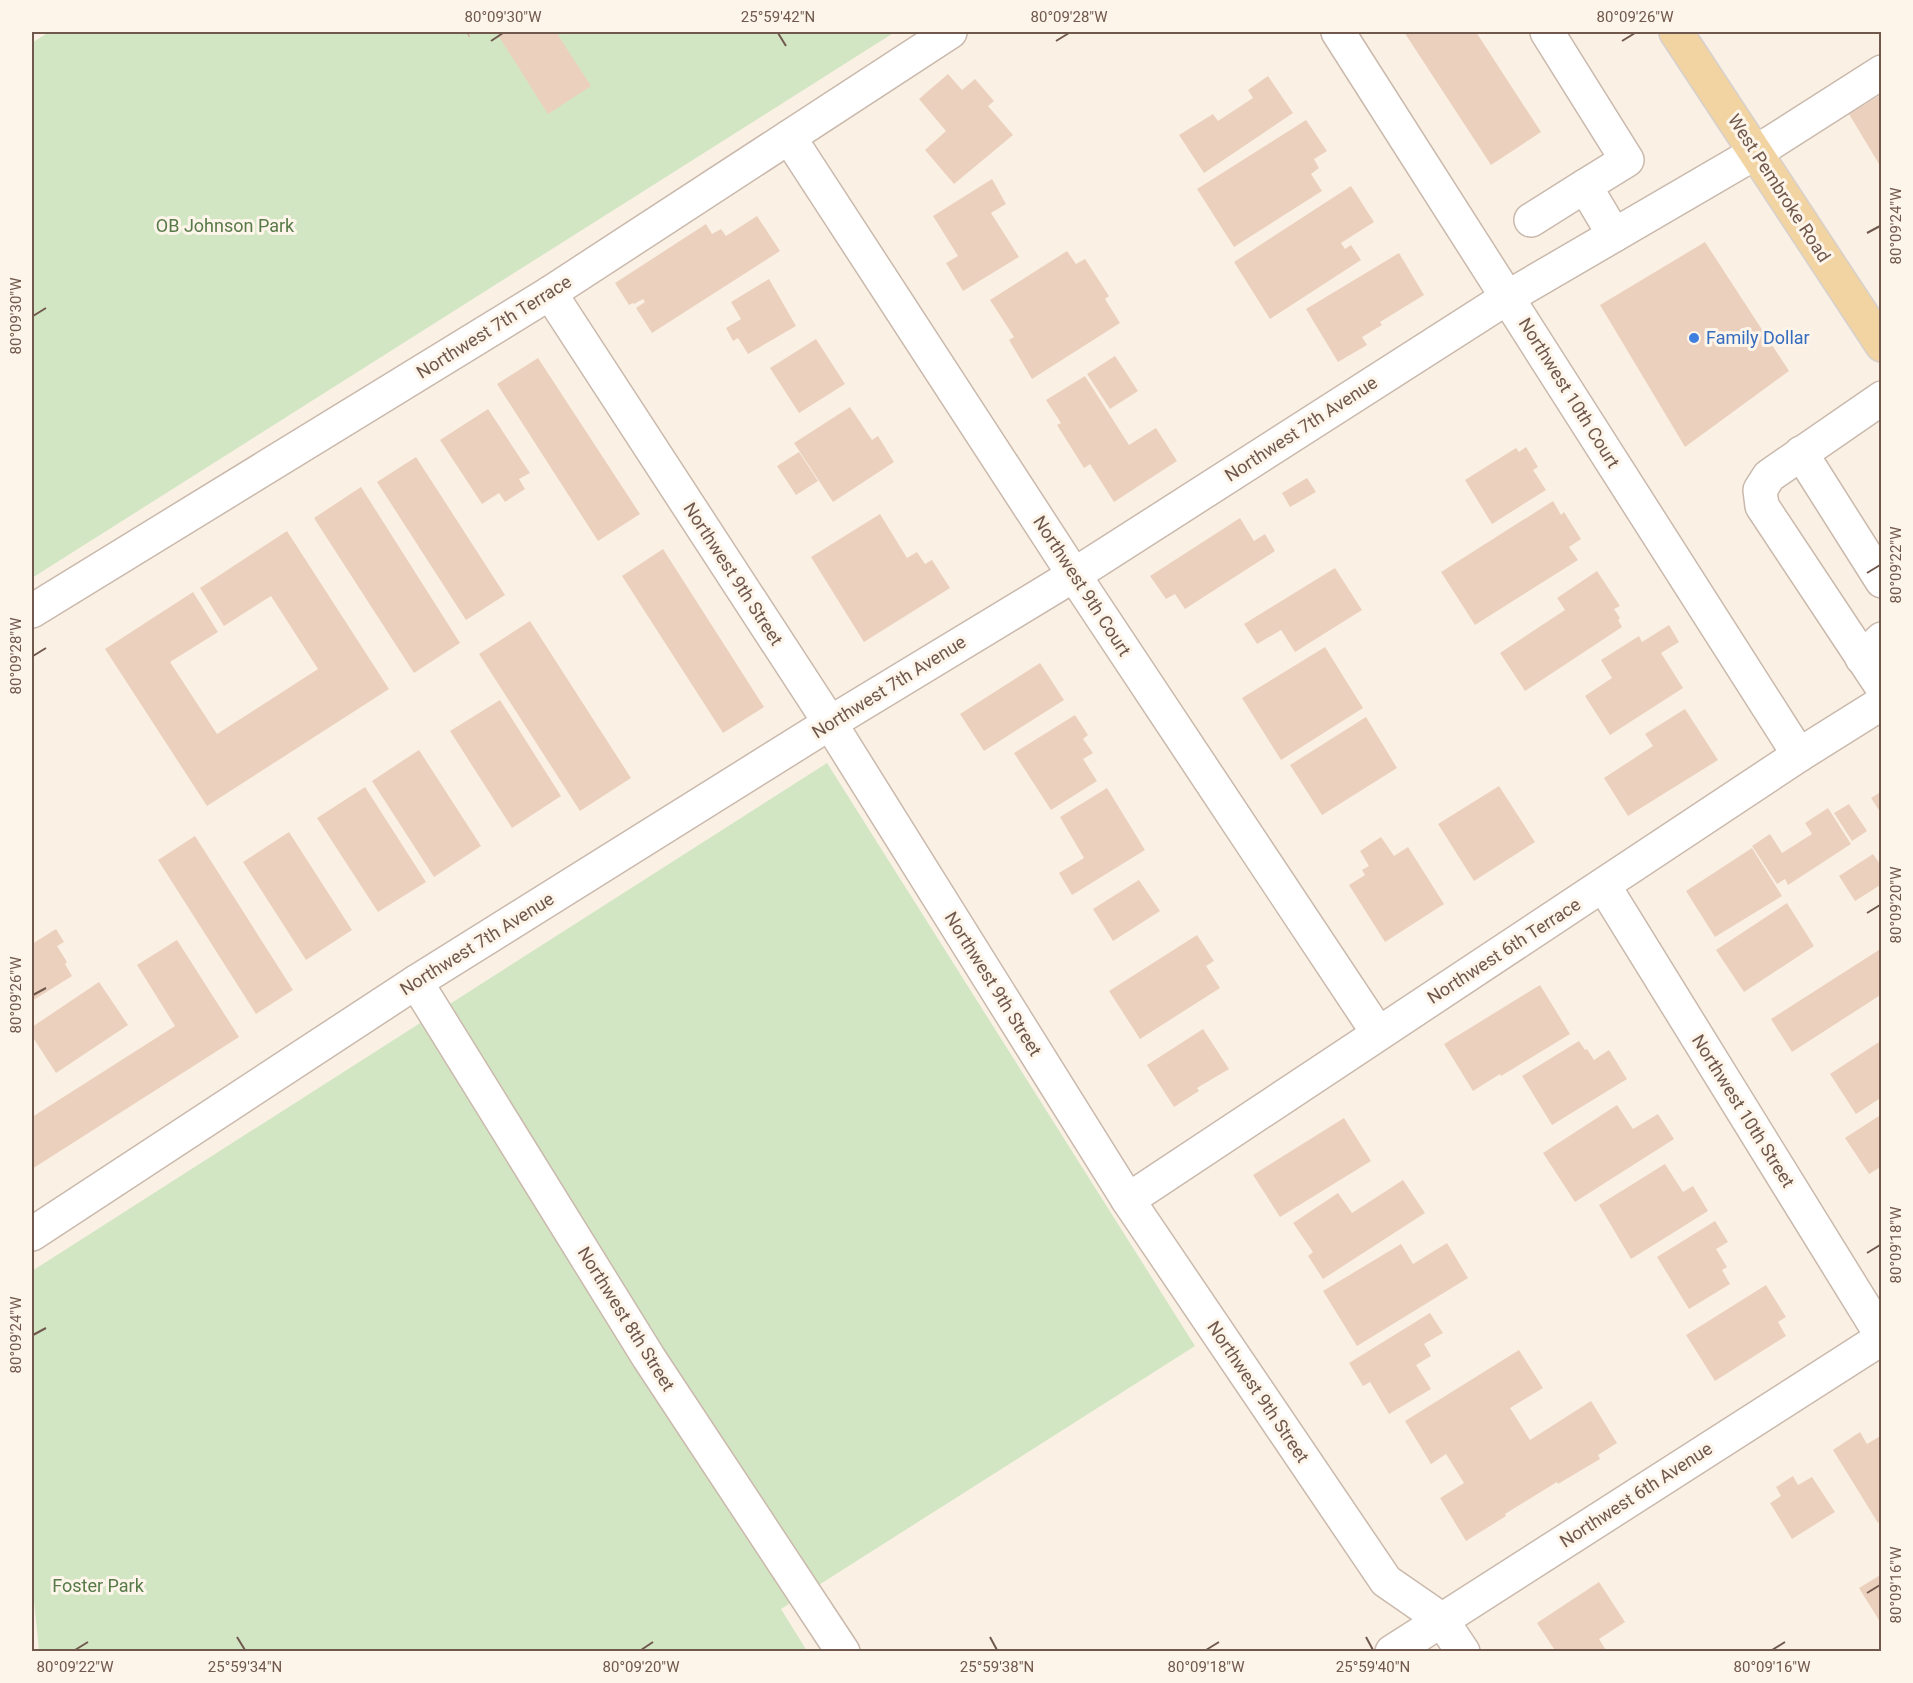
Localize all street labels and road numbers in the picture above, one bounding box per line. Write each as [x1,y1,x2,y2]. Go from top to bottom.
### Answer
street label: West Pembroke Road [1724,110,1835,266]
street label: Northwest 7th Terrace [413,270,575,383]
street label: Northwest 10th Court [1515,314,1624,472]
street label: Northwest 7th Avenue [1221,371,1381,486]
street label: Northwest 9th Street [679,498,787,649]
street label: Northwest 9th Court [1029,512,1136,660]
street label: Northwest 7th Avenue [808,631,970,742]
street label: Northwest 7th Avenue [396,888,558,999]
street label: Northwest 6th Terrace [1423,893,1584,1008]
street label: Northwest 9th Street [941,908,1046,1060]
street label: Northwest 10th Street [1688,1030,1799,1191]
street label: Northwest 8th Street [574,1243,679,1395]
street label: Northwest 9th Street [1203,1317,1314,1467]
street label: Northwest 6th Avenue [1556,1437,1716,1552]

